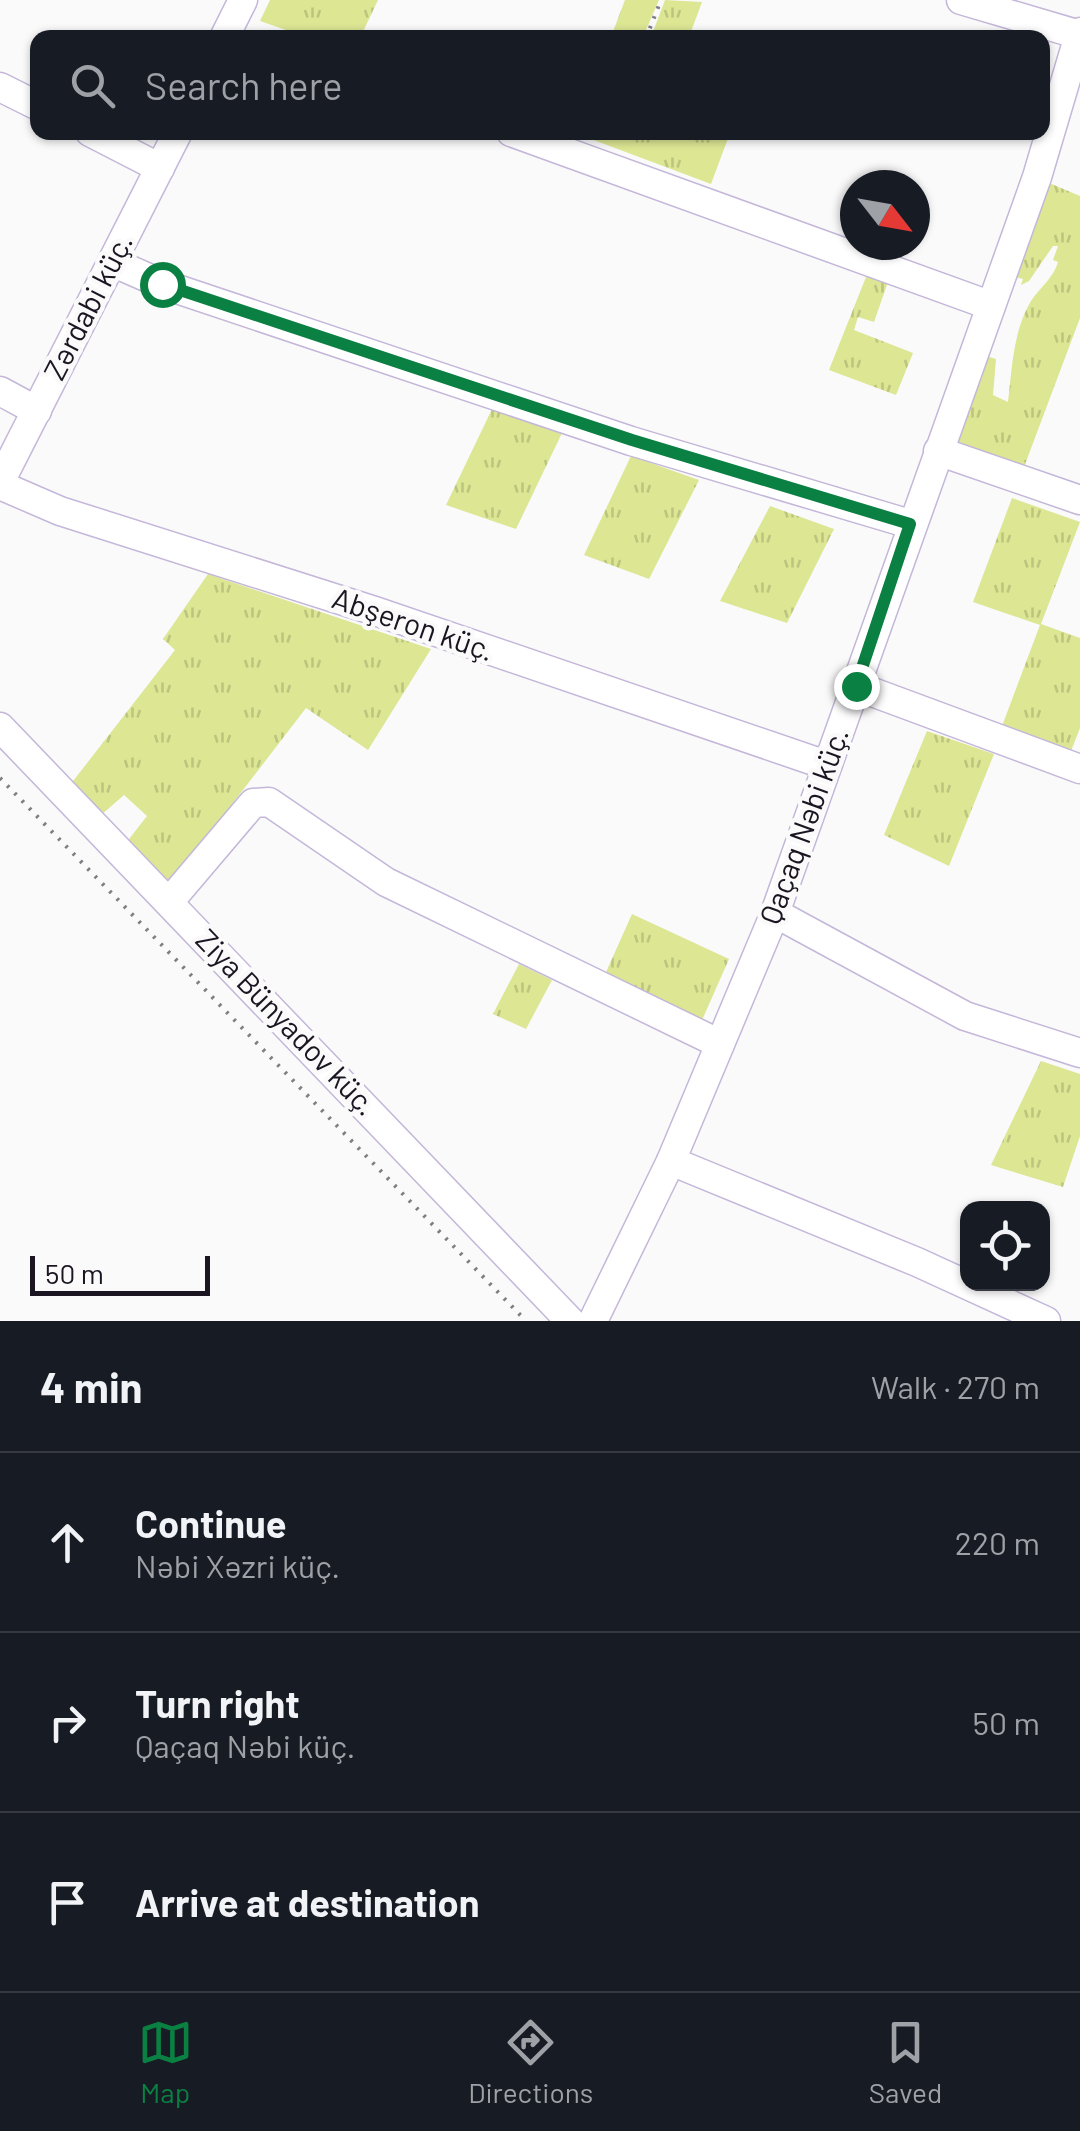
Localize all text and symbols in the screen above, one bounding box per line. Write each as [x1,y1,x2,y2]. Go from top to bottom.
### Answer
search box [30,30,1050,140]
icon: search [65,58,120,113]
text: Search here [145,62,343,108]
north arrow [840,170,930,260]
street label: Zərdabi küç. [35,227,139,385]
route start [140,262,186,308]
street label: Abşeron küç. [328,579,499,668]
route end [834,664,880,710]
street label: Qaçaq Nəbi küç. [751,722,855,929]
street label: Ziya Bünyadov küç. [189,921,385,1122]
map controls [960,1201,1050,1291]
button: locate [960,1201,1050,1291]
scale bar [30,1251,210,1296]
text: 50 m [45,1256,104,1290]
text: 4 min [40,1361,143,1411]
text: Walk · 270 m [871,1367,1040,1405]
text: Continue [135,1500,286,1546]
icon: ahead [40,1515,95,1570]
text: 220 m [955,1523,1040,1561]
text: Nəbi Xəzri küç. [135,1546,340,1584]
text: Turn right [135,1680,300,1726]
icon: right [40,1695,95,1750]
text: 50 m [973,1703,1040,1741]
text: Qaçaq Nəbi küç. [135,1726,355,1764]
icon: arrive [40,1875,95,1930]
text: Arrive at destination [135,1879,480,1925]
tab: Map [138,2015,193,2109]
tab: Directions [468,2015,593,2109]
tab: Saved [869,2015,942,2109]

